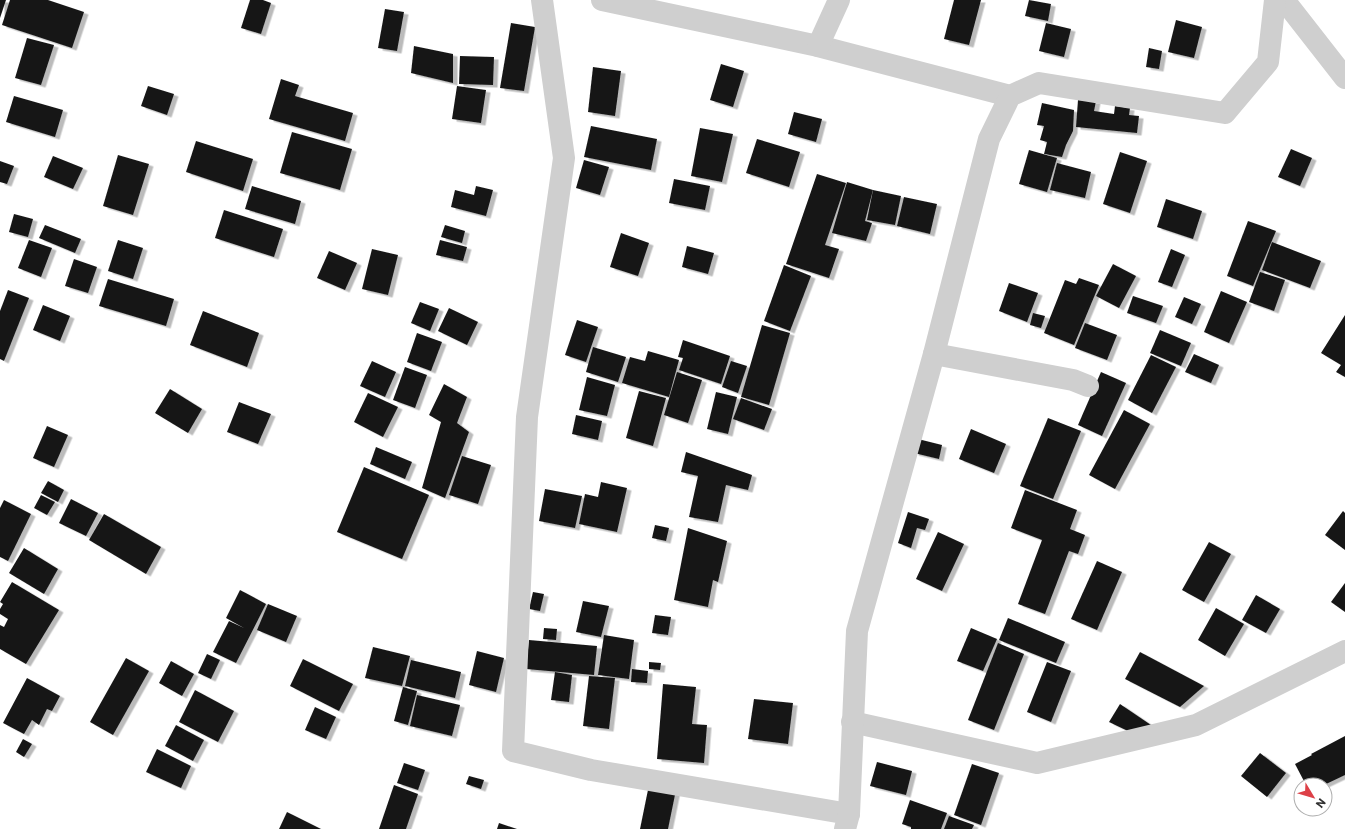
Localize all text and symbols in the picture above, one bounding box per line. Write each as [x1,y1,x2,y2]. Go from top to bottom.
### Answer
north arrow [1293,777,1333,817]
text: N [1314,796,1329,811]

